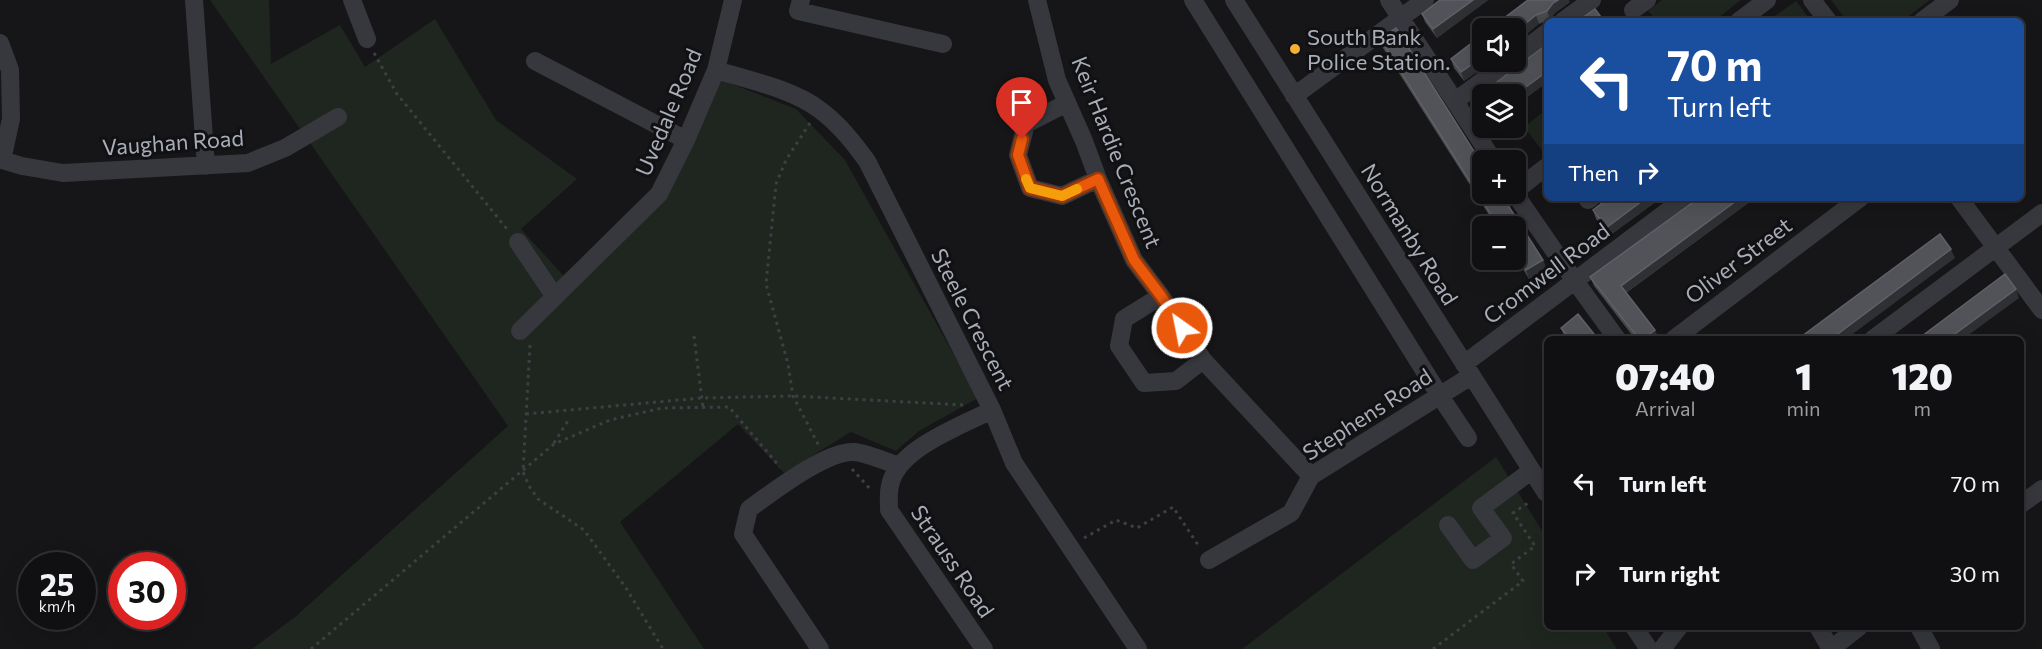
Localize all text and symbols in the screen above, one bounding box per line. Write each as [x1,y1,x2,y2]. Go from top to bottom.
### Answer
map controls [1472,18,1526,270]
button: sound [1472,18,1526,72]
place label: South Bank Police Station. [1307,23,1450,75]
text: 70 m [1667,38,1762,90]
marker: South Bank Police Station. [1288,42,1302,56]
icon: left [1568,42,1646,120]
street label: Uvedale Road [629,44,707,180]
street label: Keir Hardie Crescent [1066,52,1168,252]
pin [996,77,1047,139]
button: layers [1472,84,1526,138]
icon: arrive [1005,86,1038,119]
text: Turn left [1667,90,1771,123]
street label: Vaughan Road [101,124,245,160]
button: + [1472,150,1526,204]
icon: right [1631,156,1664,189]
street label: Normanby Road [1356,158,1464,310]
text: Then [1568,159,1619,186]
street label: Oliver Street [1679,211,1797,309]
button: − [1472,216,1526,270]
street label: Cromwell Road [1478,217,1614,329]
street label: Steele Crescent [926,244,1020,394]
position arrow [1150,296,1214,360]
text: 07:40 [1615,353,1716,397]
text: 1 [1795,353,1812,397]
text: 120 [1892,353,1953,397]
street label: Stephens Road [1297,362,1437,466]
text: Arrival [1635,396,1696,420]
text: min [1787,396,1821,420]
text: m [1914,396,1931,420]
icon: left [1568,467,1601,500]
text: Turn left [1619,470,1706,497]
text: 70 m [1951,470,2000,497]
street label: Strauss Road [906,500,1000,622]
speed limit sign: 30 [108,552,186,630]
icon: right [1568,557,1601,590]
text: Turn right [1619,560,1720,587]
text: 30 m [1950,560,2000,587]
text: 25 [40,565,74,602]
text: km/h [39,597,75,615]

